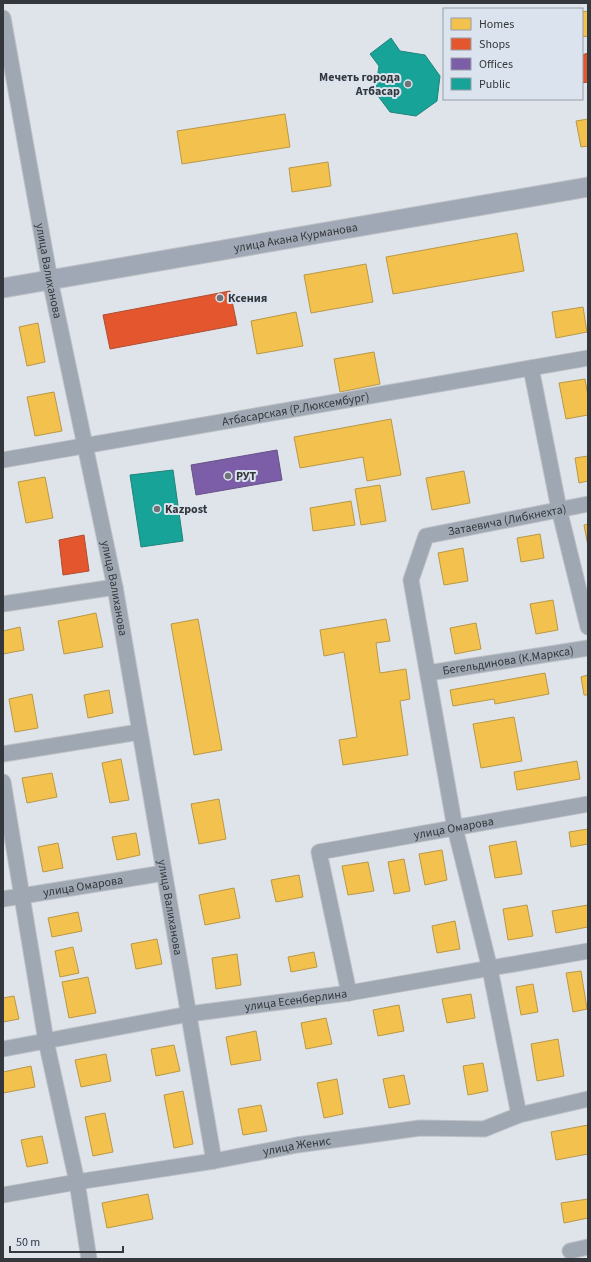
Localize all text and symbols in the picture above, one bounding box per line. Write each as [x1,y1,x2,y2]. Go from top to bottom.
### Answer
legend [443,8,583,100]
text: Homes [479,16,514,33]
text: Shops [479,36,510,53]
text: Offices [479,56,513,73]
place label: Мечеть города Атбасар [319,69,400,100]
text: Public [479,76,511,93]
marker: Мечеть города Атбасар [403,79,413,89]
street label: улица Акана Курманова [232,219,359,257]
street label: улица Валиханова [31,222,66,320]
place label: Ксения [228,290,267,307]
marker: Ксения [215,293,225,303]
street label: Атбасарская (Р.Люксембург) [221,388,371,431]
place label: РУТ [236,468,257,485]
marker: РУТ [223,471,233,481]
street label: Затаевича (Либкнехта) [446,500,568,541]
place label: Kazpost [165,501,208,518]
marker: Kazpost [152,504,162,514]
street label: улица Валиханова [96,539,131,637]
street label: Бегельдинова (К.Маркса) [441,642,575,680]
street label: улица Омарова [412,813,495,844]
street label: улица Валиханова [153,858,186,957]
street label: улица Омарова [42,872,124,901]
street label: улица Есенберлина [244,985,348,1016]
street label: улица Женис [261,1132,333,1160]
scale bar [10,1228,123,1254]
text: 50 m [16,1234,40,1251]

